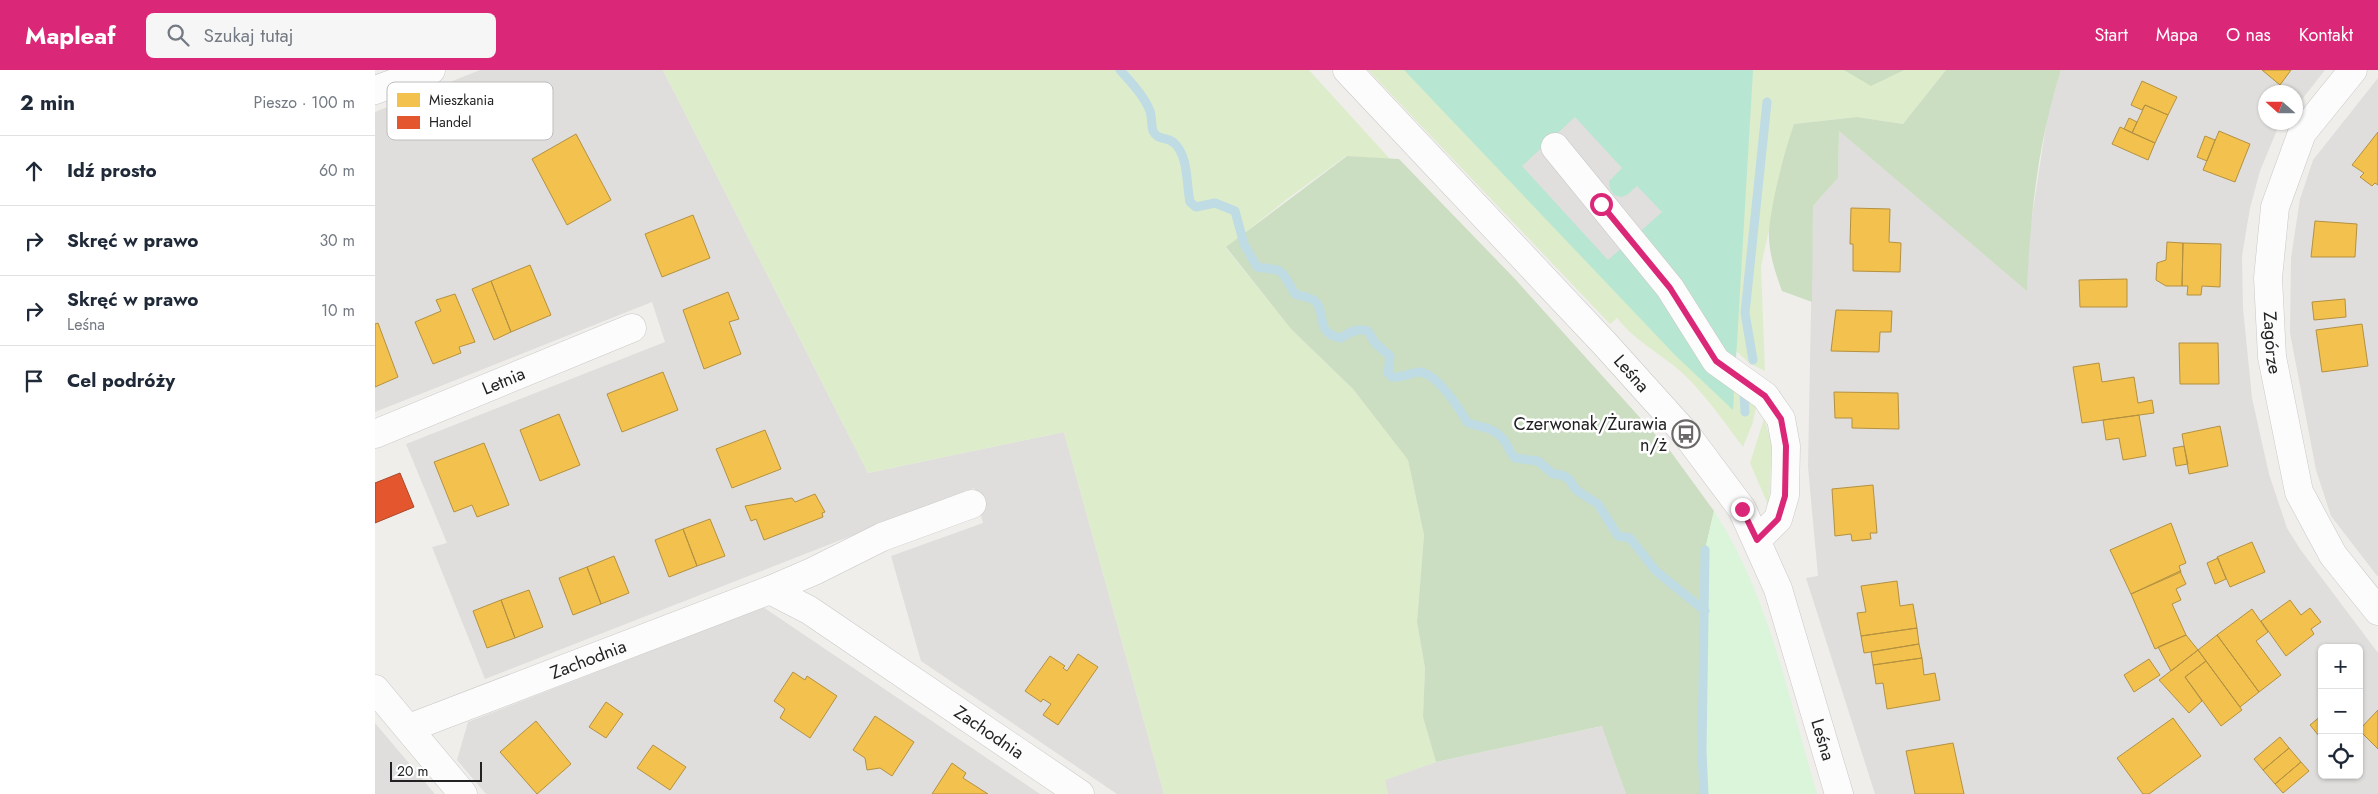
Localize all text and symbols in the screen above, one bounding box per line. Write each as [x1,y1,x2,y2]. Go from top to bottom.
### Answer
search box [146,13,496,58]
text: Mapleaf [25,18,116,53]
icon: search [164,21,192,49]
text: Szukaj tutaj [204,22,293,49]
text: Start [2094,22,2128,48]
text: Mapa [2156,22,2198,48]
text: O nas [2226,22,2271,48]
text: Kontakt [2299,22,2353,48]
legend [387,82,553,140]
north arrow [2258,85,2303,130]
text: 2 min [20,88,75,118]
text: Mieszkania [429,90,494,110]
text: Pieszo · 100 m [253,91,355,114]
text: Handel [429,112,472,132]
icon: ahead [20,157,48,185]
text: Idź prosto [67,157,157,184]
text: 60 m [319,159,355,182]
route start [1590,193,1613,216]
icon: right [20,227,48,255]
text: Skręć w prawo [67,227,199,254]
text: 30 m [319,229,355,252]
text: Skręć w prawo [67,286,199,313]
icon: right [20,297,48,325]
text: 10 m [321,299,355,322]
street label: Zagórze [2257,311,2288,376]
text: Leśna [67,313,105,336]
street label: Leśna [1608,349,1655,398]
street label: Letnia [478,360,529,402]
icon: arrive [20,367,48,395]
text: Cel podróży [67,367,175,394]
place label: Czerwonak/Żurawia n/ż [1513,411,1668,458]
bus stop icon: Czerwonak/Żurawia n/ż [1671,419,1701,449]
route end [1731,498,1754,521]
street label: Zachodnia [547,633,630,686]
map controls [2318,644,2363,779]
button: + [2318,644,2363,689]
button: − [2318,689,2363,734]
street label: Zachodnia [949,699,1029,765]
street label: Leśna [1804,715,1841,764]
button: locate [2318,734,2363,779]
scale bar [390,759,483,782]
text: 20 m [397,761,429,781]

